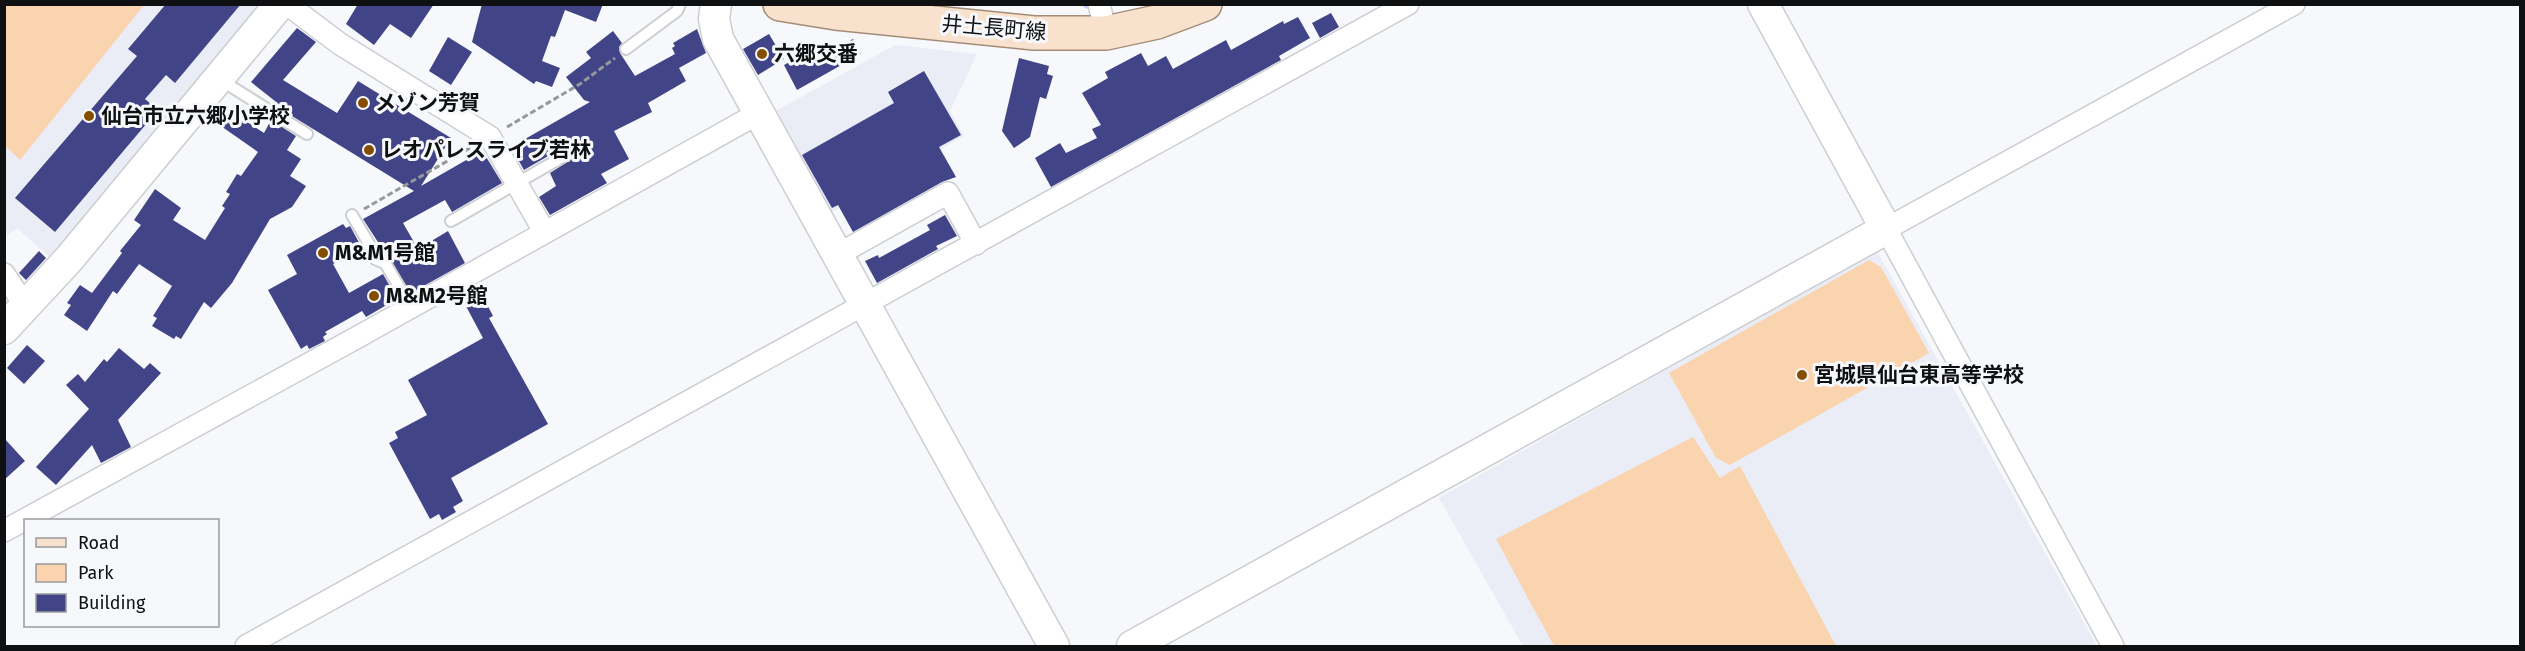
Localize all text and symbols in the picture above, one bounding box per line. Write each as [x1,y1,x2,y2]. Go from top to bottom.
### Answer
street label: 井土長町線 [941,10,1047,46]
place label: 六郷交番 [774,41,858,67]
marker: 六郷交番 [755,47,769,61]
place label: メゾン芳賀 [375,90,480,116]
marker: メゾン芳賀 [356,96,370,110]
place label: 仙台市立六郷小学校 [101,103,290,129]
marker: 仙台市立六郷小学校 [82,109,96,123]
place label: レオパレスライブ若林 [381,137,591,163]
marker: レオパレスライブ若林 [362,143,376,157]
place label: M&M1号館 [335,240,435,266]
marker: M&M1号館 [316,246,330,260]
place label: M&M2号館 [386,283,488,309]
marker: M&M2号館 [367,289,381,303]
place label: 宮城県仙台東高等学校 [1814,362,2024,388]
marker: 宮城県仙台東高等学校 [1795,368,1809,382]
legend [24,519,219,627]
text: Road [78,532,120,554]
text: Park [78,562,114,584]
text: Building [78,592,146,614]

